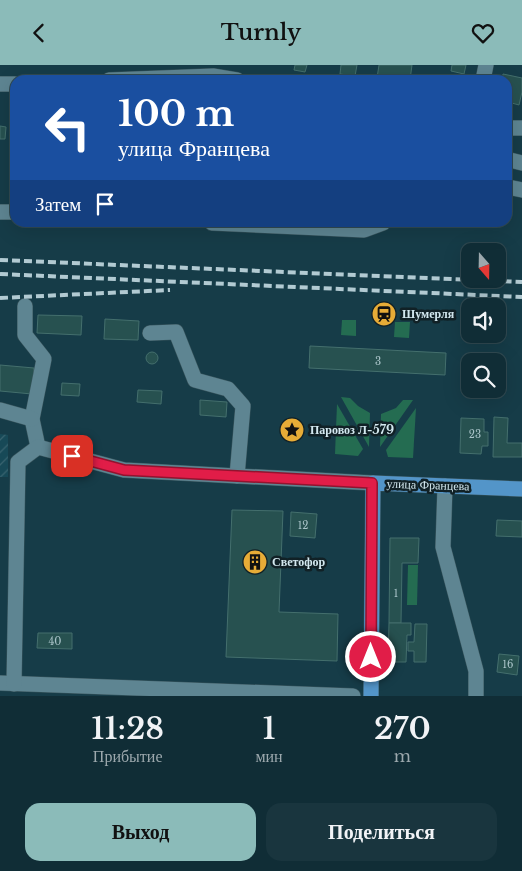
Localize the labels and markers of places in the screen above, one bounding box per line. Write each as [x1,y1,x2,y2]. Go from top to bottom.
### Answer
station icon: Шумерля [371,301,397,327]
place label: Шумерля [402,306,455,321]
place icon: Паровоз Л-579 [279,417,305,443]
place label: Паровоз Л-579 [310,422,394,437]
pin [51,435,93,477]
building icon: Светофор [242,549,268,575]
place label: Светофор [272,554,326,569]

